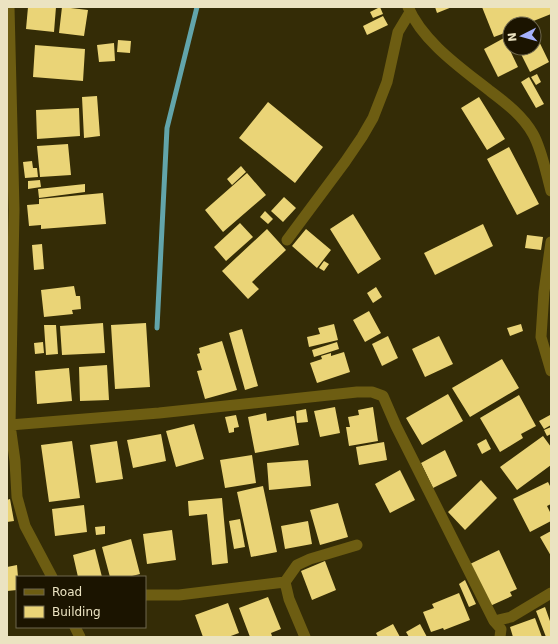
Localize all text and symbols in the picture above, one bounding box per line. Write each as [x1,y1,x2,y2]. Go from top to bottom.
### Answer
north arrow [502,16,542,56]
text: N [506,32,519,42]
legend [16,576,146,628]
text: Road [52,585,82,599]
text: Building [52,605,101,619]

